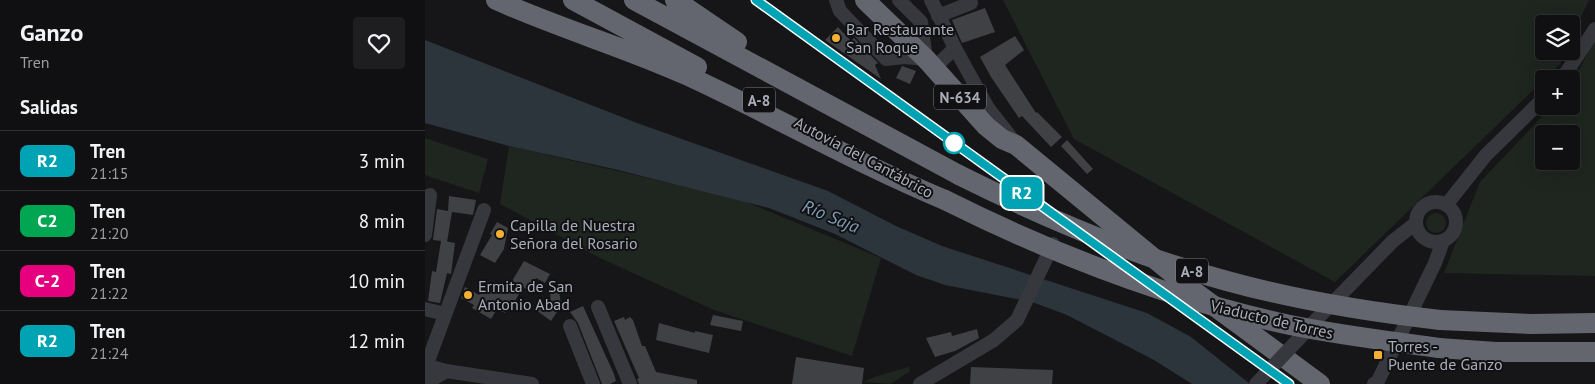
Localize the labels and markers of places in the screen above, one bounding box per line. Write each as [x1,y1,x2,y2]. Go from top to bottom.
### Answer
place label: Bar Restaurante San Roque [846,19,954,57]
marker: Bar Restaurante San Roque [830,32,842,44]
unlabelled marker [943,132,965,154]
place label: Capilla de Nuestra Señora del Rosario [510,215,638,253]
marker: Capilla de Nuestra Señora del Rosario [494,228,506,240]
place label: Ermita de San Antonio Abad [478,276,573,314]
marker: Ermita de San Antonio Abad [462,289,474,301]
place label: Torres - Puente de Ganzo [1388,336,1503,374]
marker: Torres - Puente de Ganzo [1372,349,1384,361]

